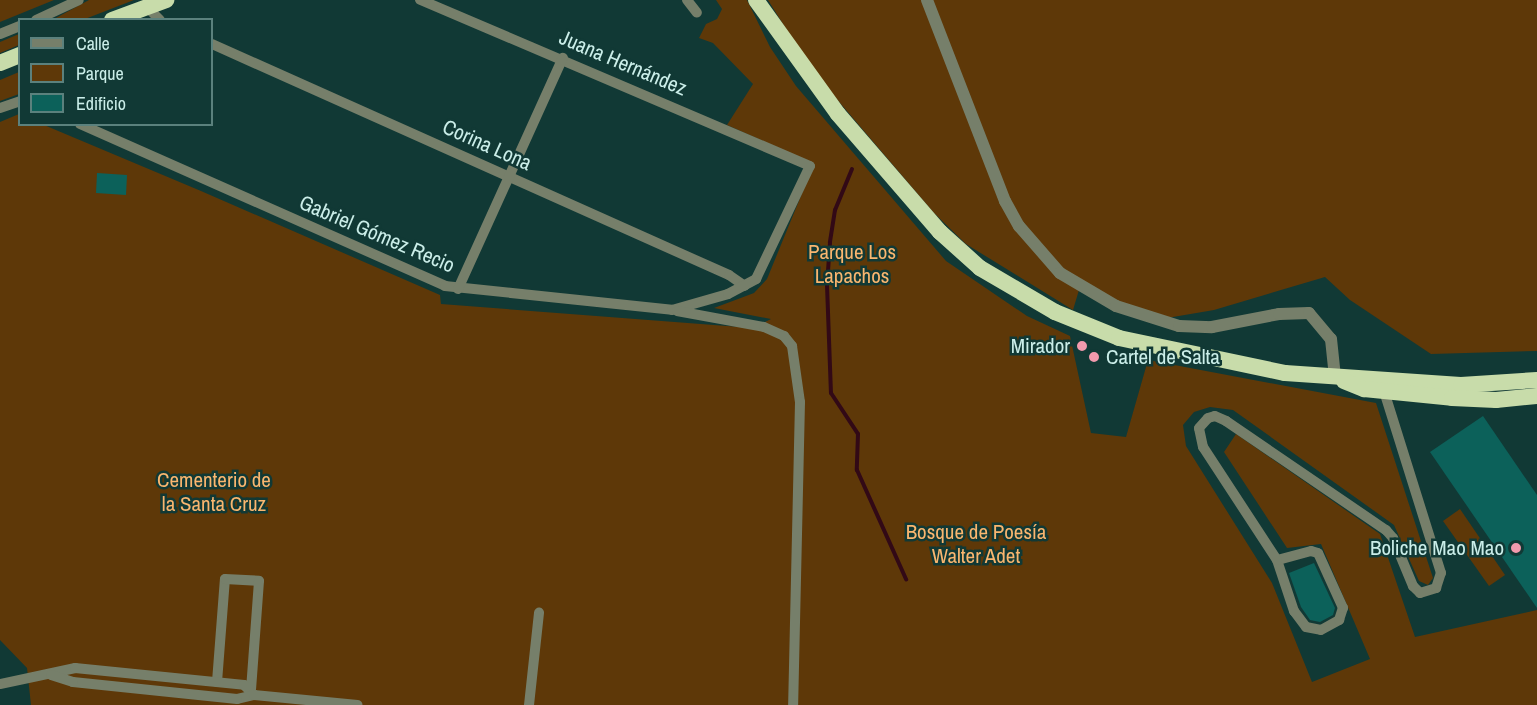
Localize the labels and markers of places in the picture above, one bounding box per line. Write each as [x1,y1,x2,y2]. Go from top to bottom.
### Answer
place label: Mirador [1011,333,1070,359]
marker: Mirador [1075,339,1089,353]
place label: Cartel de Salta [1106,344,1220,370]
marker: Cartel de Salta [1087,350,1101,364]
place label: Boliche Mao Mao [1370,535,1504,561]
marker: Boliche Mao Mao [1509,541,1523,555]

